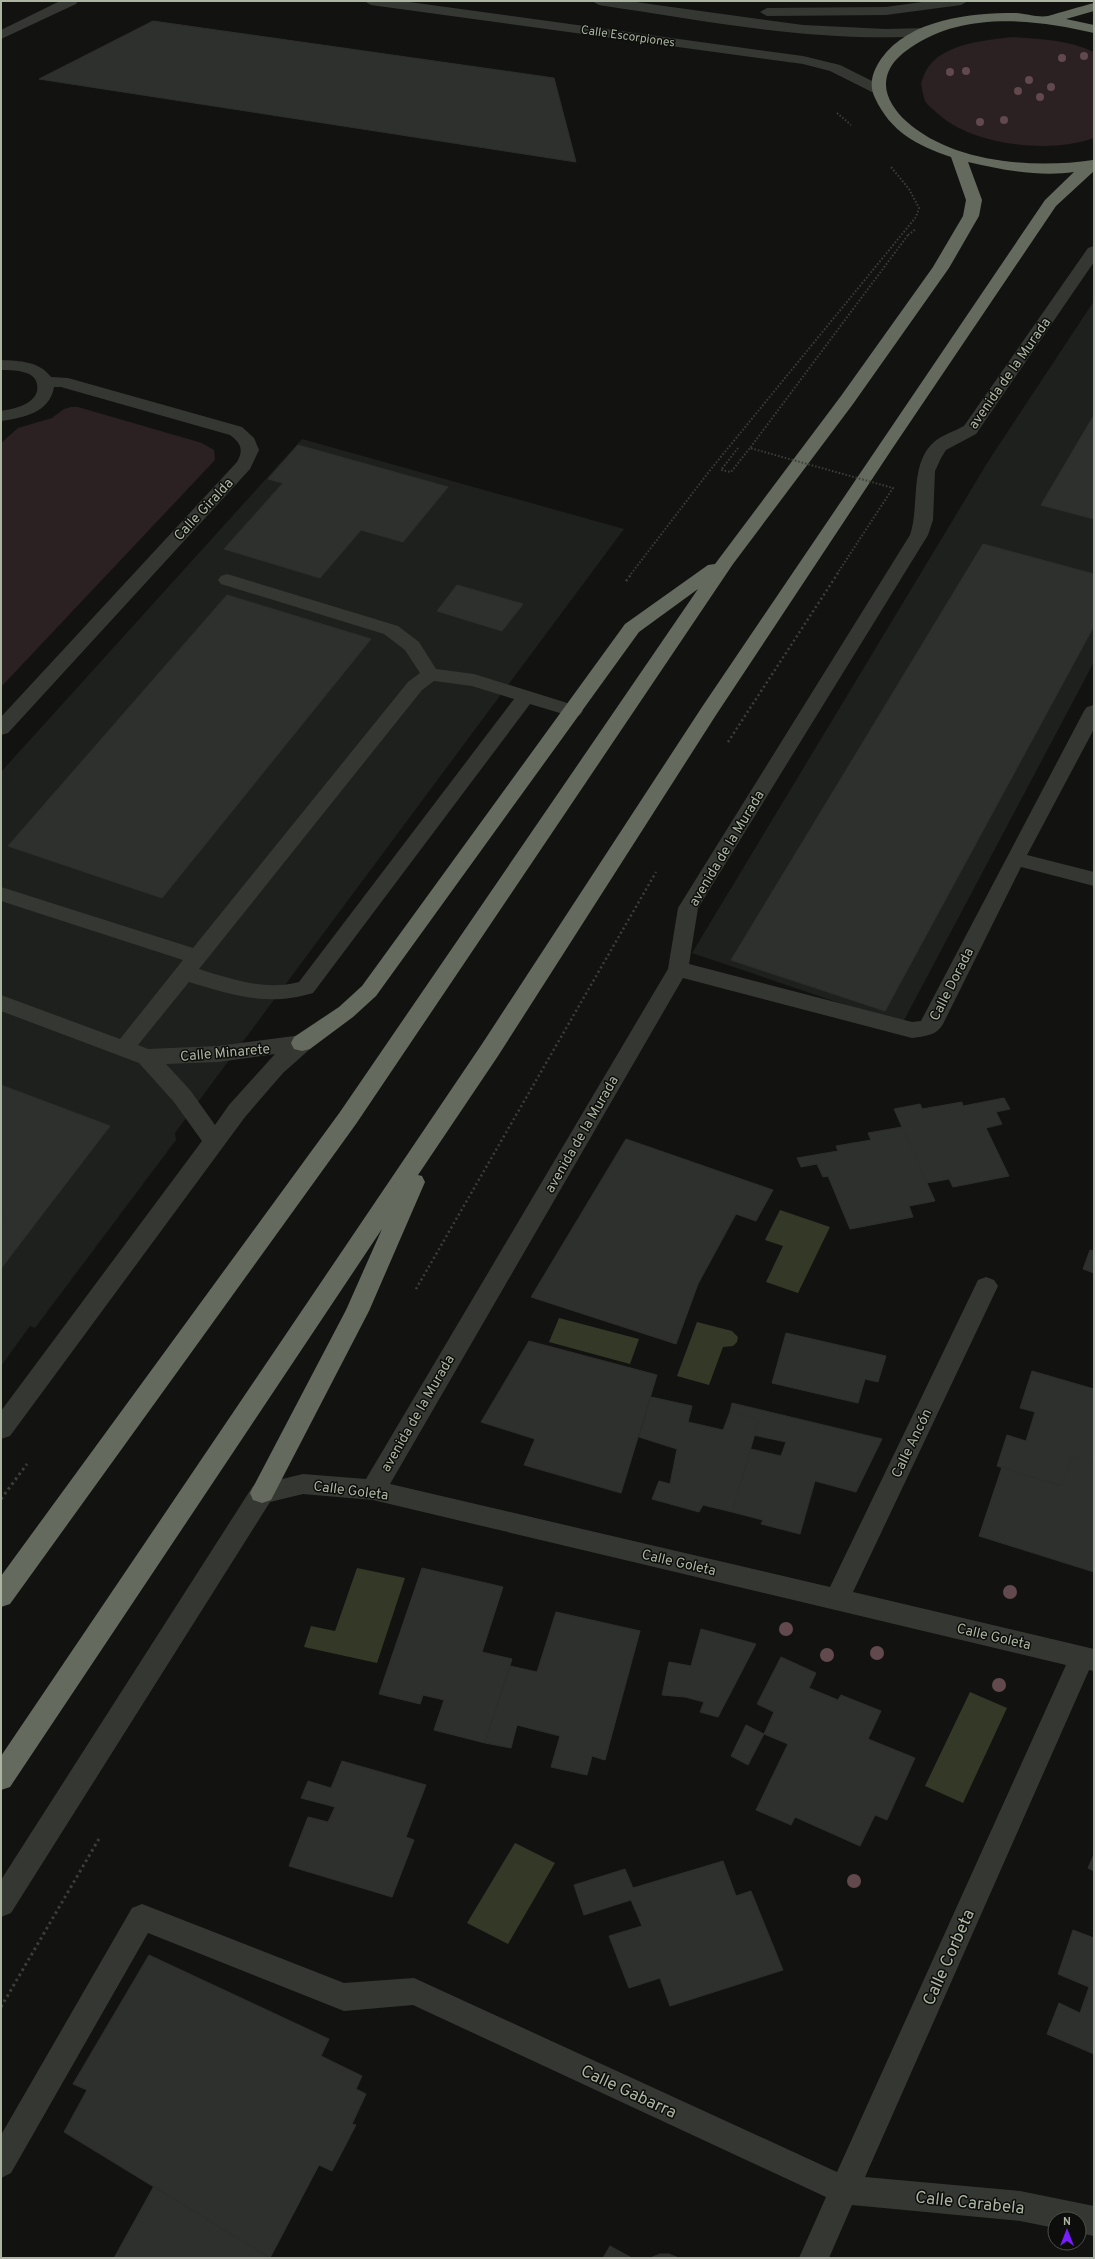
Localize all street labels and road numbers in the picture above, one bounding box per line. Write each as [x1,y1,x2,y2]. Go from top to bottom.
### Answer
street label: Calle Escorpiones [580,22,676,52]
street label: avenida de la Murada [965,315,1055,433]
street label: Calle Giralda [171,475,237,545]
street label: avenida de la Murada [686,788,769,910]
street label: Calle Dorada [927,945,978,1024]
street label: Calle Minarete [180,1041,271,1066]
street label: avenida de la Murada [542,1073,623,1196]
street label: avenida de la Murada [378,1352,459,1475]
street label: Calle Ancón [888,1406,936,1481]
street label: Calle Goleta [312,1478,389,1505]
street label: Calle Goleta [640,1547,717,1580]
street label: Calle Goleta [955,1621,1032,1654]
street label: Calle Corbeta [919,1906,981,2009]
street label: Calle Gabarra [577,2061,680,2125]
street label: Calle Carabela [914,2187,1026,2221]

